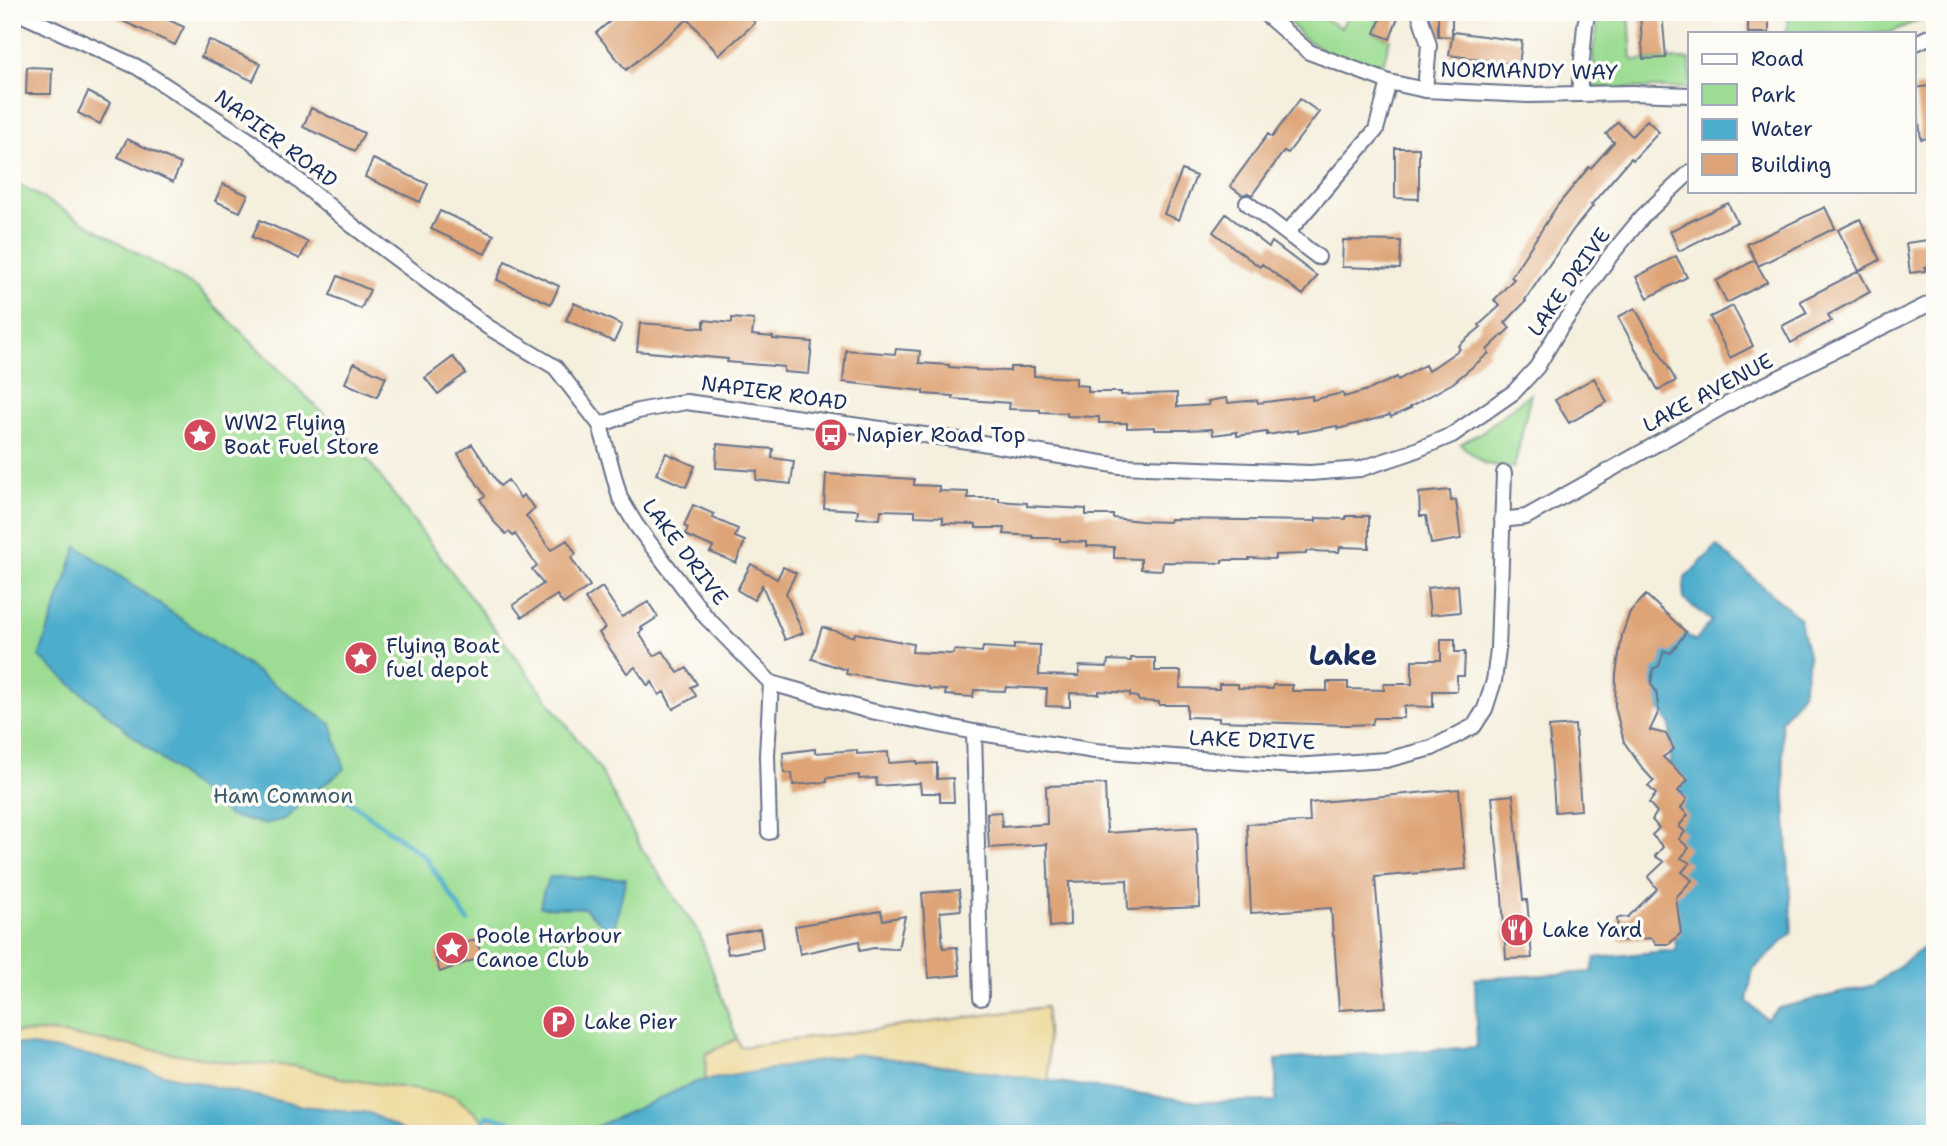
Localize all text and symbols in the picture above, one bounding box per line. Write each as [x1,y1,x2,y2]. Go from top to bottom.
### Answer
legend [1688,32,1916,192]
text: Road [1751,45,1804,73]
street label: NORMANDY WAY [1440,55,1618,87]
text: Park [1751,81,1796,109]
street label: NAPIER ROAD [209,84,343,194]
text: Water [1751,115,1813,143]
text: Building [1751,151,1831,179]
street label: LAKE DRIVE [1521,222,1617,342]
street label: LAKE AVENUE [1638,347,1778,439]
street label: NAPIER ROAD [699,369,849,417]
place label: WW2 Flying Boat Fuel Store [224,409,379,461]
place icon: WW2 Flying Boat Fuel Store [181,416,219,454]
bus stop icon: Napier Road Top [812,416,850,454]
place label: Napier Road Top [856,421,1025,449]
street label: LAKE DRIVE [636,493,734,611]
place label: Flying Boat fuel depot [386,632,500,684]
district label: Lake [1309,636,1377,674]
place icon: Flying Boat fuel depot [342,639,380,677]
street label: LAKE DRIVE [1188,724,1316,756]
park label: Ham Common [213,782,353,810]
restaurant icon: Lake Yard [1498,911,1536,949]
place label: Lake Yard [1542,916,1642,944]
place label: Poole Harbour Canoe Club [476,922,622,974]
place icon: Poole Harbour Canoe Club [433,929,471,967]
parking icon: Lake Pier [540,1003,578,1041]
place label: Lake Pier [584,1008,678,1036]

